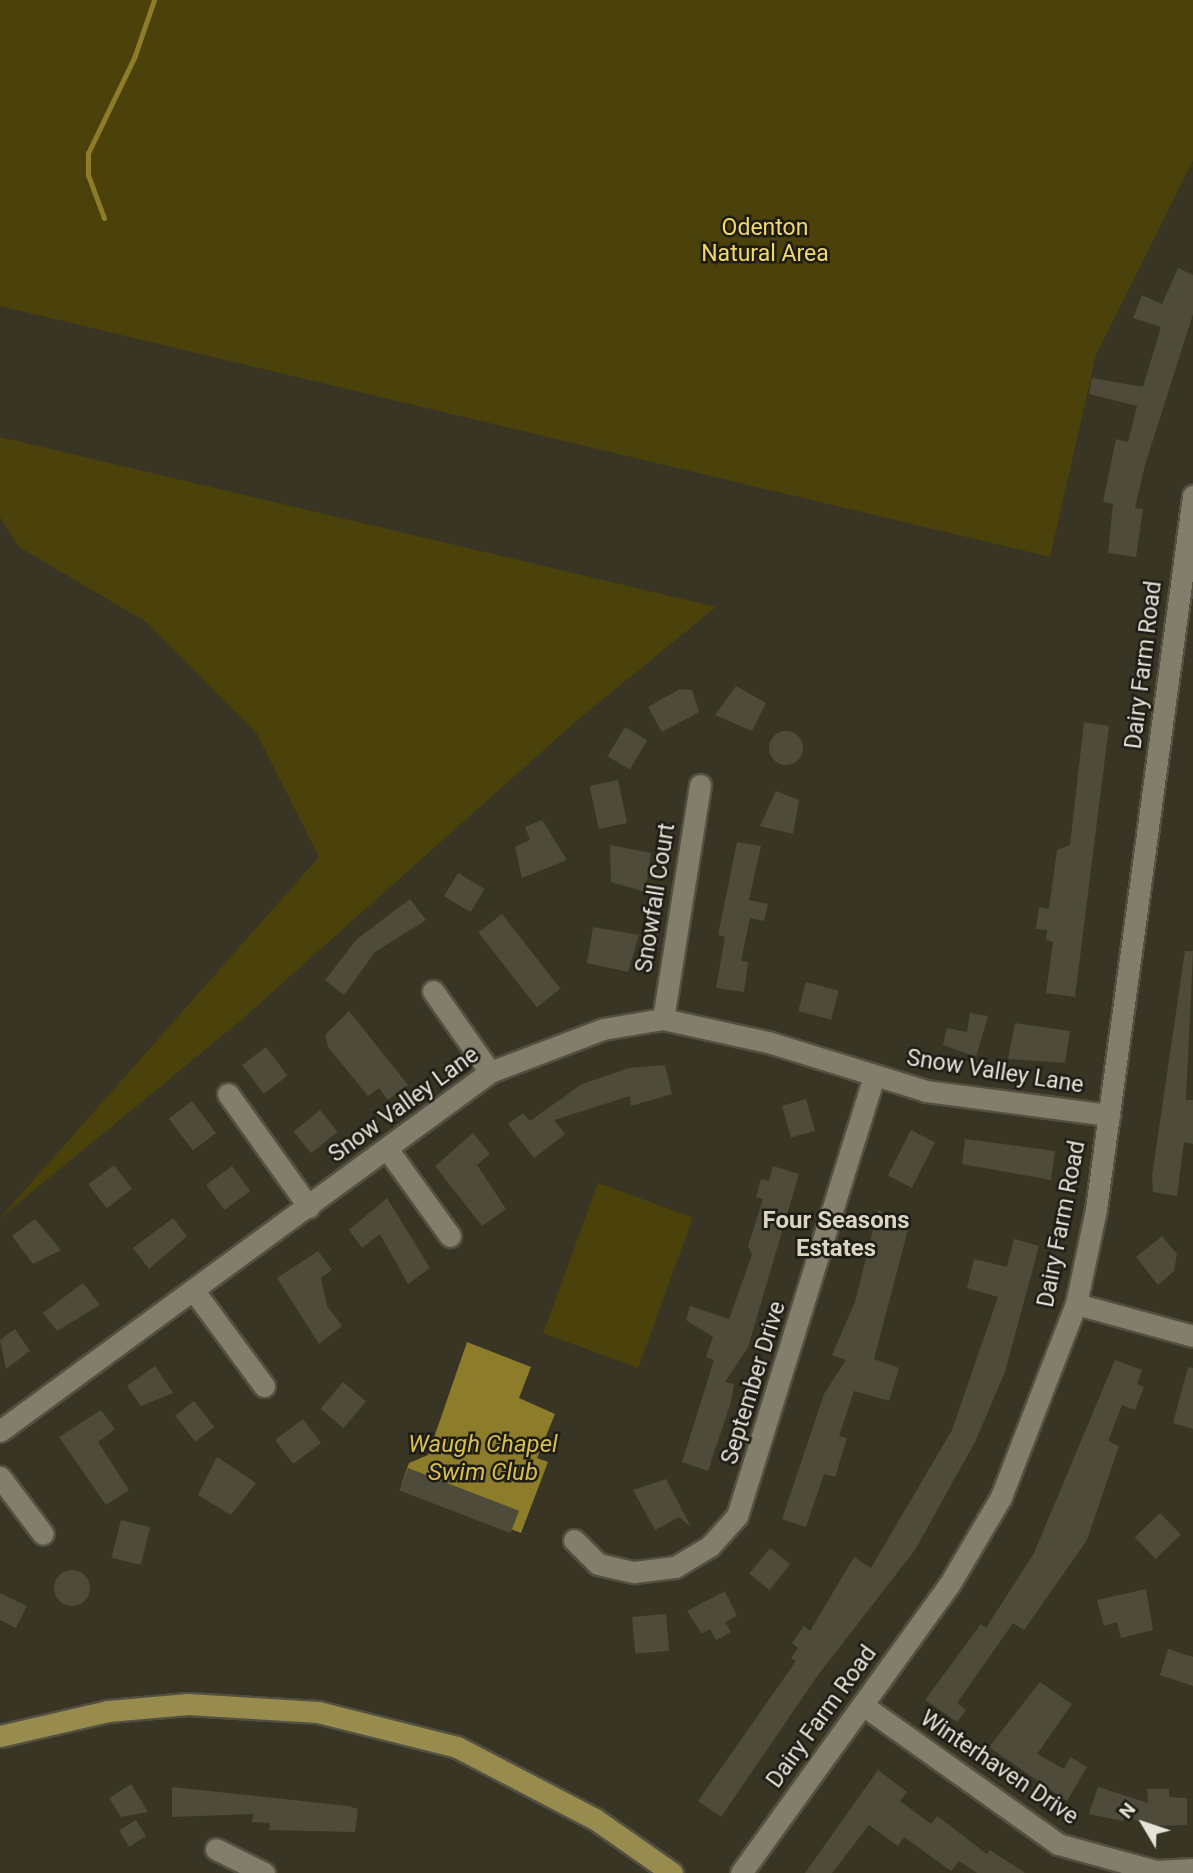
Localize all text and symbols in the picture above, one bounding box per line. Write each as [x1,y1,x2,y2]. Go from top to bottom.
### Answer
park label: Odenton Natural Area [701,214,829,268]
street label: Dairy Farm Road [1120,579,1168,751]
street label: Snowfall Court [631,821,681,975]
street label: Snow Valley Lane [324,1041,484,1169]
street label: Snow Valley Lane [905,1044,1085,1100]
street label: Dairy Farm Road [1032,1138,1092,1310]
district label: Four Seasons Estates [763,1207,909,1263]
street label: September Drive [716,1298,792,1468]
water label: Waugh Chapel Swim Club [408,1431,558,1487]
street label: Dairy Farm Road [761,1641,883,1793]
street label: Winterhaven Drive [915,1705,1083,1831]
north arrow [1109,1789,1179,1859]
text: N [1114,1798,1140,1823]

